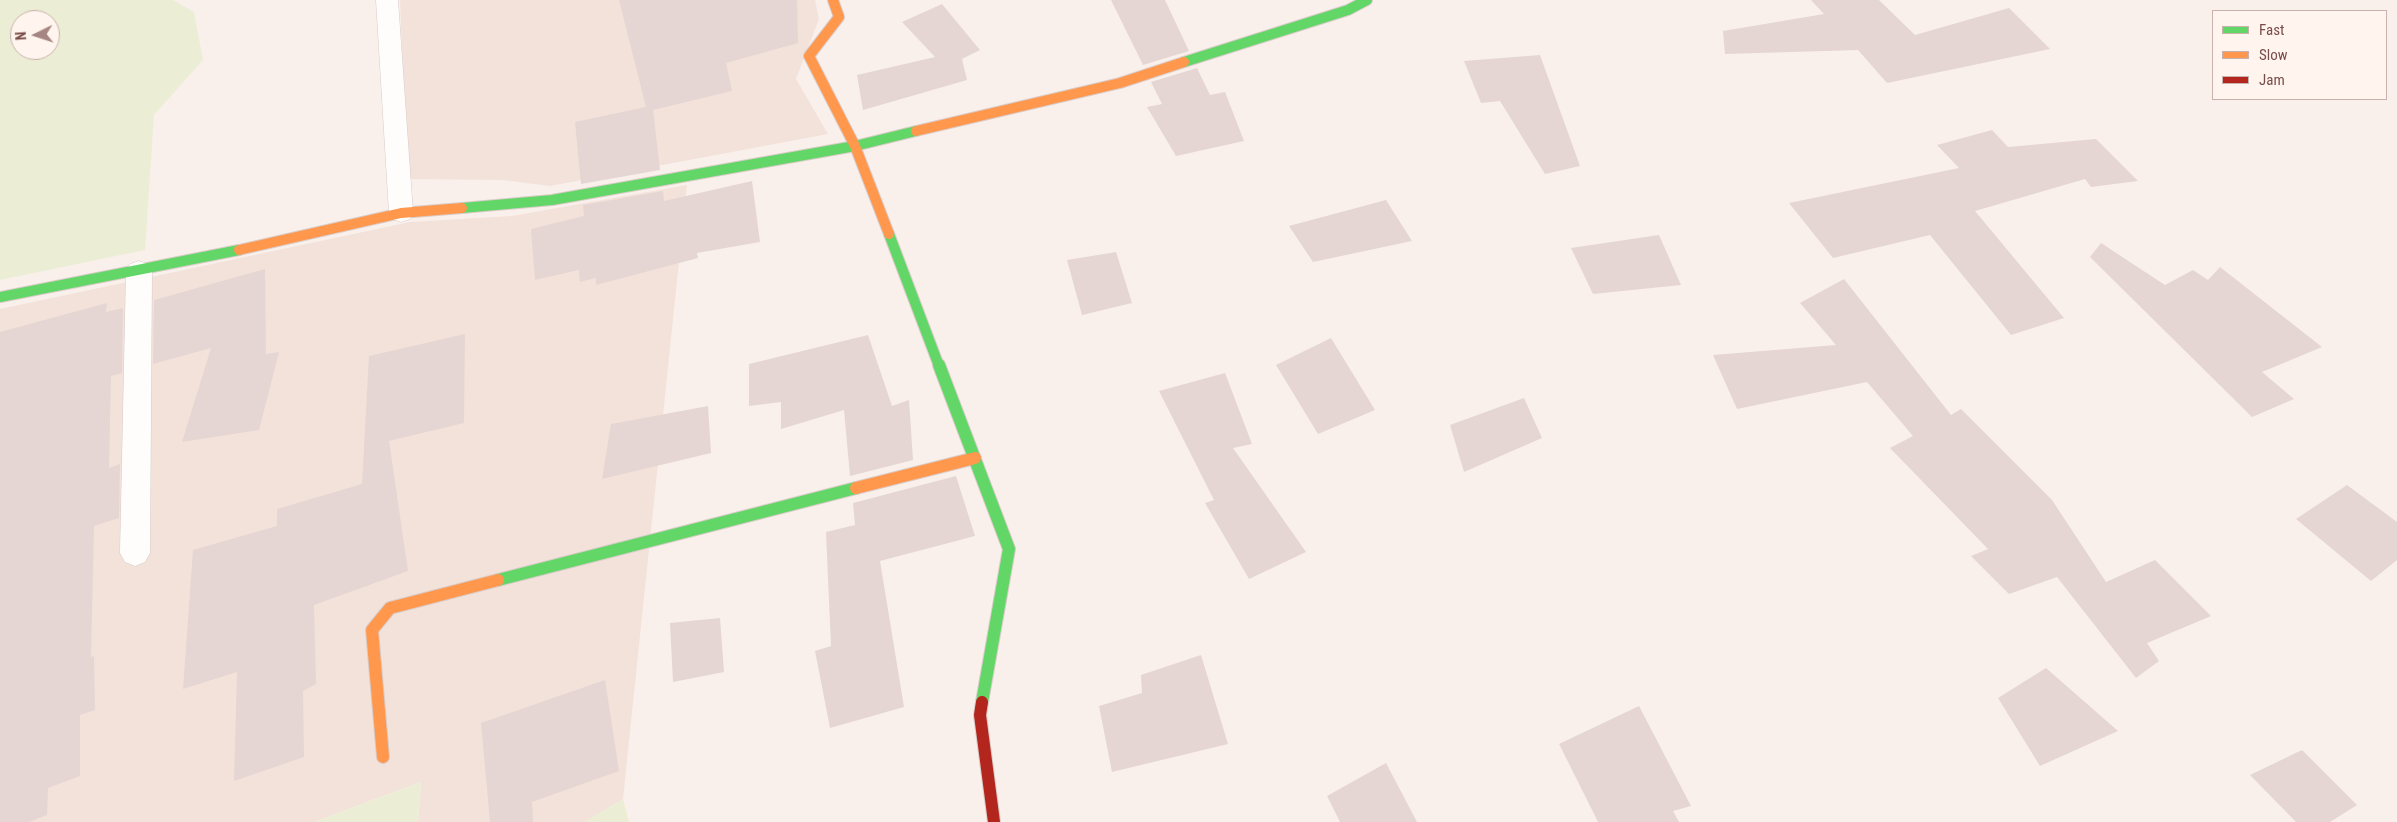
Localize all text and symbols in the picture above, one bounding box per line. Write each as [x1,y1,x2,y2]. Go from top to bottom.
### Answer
north arrow [10,10,60,60]
legend [2212,10,2387,100]
text: Fast [2259,21,2284,39]
text: N [13,31,29,41]
text: Slow [2259,46,2288,64]
text: Jam [2259,71,2285,89]

